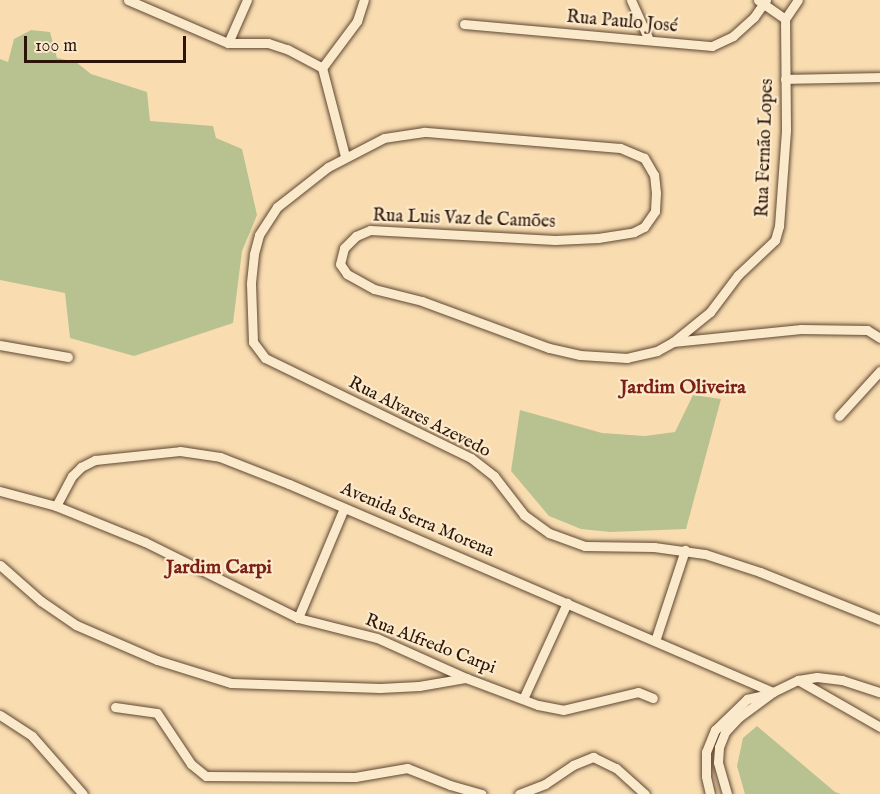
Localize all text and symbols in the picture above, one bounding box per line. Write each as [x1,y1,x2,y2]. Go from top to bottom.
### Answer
street label: Rua Paulo José [565,7,679,39]
scale bar [27,24,189,62]
text: 100 m [35,35,77,58]
street label: Rua Fernão Lopes [753,78,779,218]
street label: Rua Luis Vaz de Camões [372,206,556,234]
street label: Rua Alvares Azevedo [344,373,494,463]
district label: Jardim Oliveira [620,375,746,399]
street label: Avenida Serra Morena [337,479,497,563]
district label: Jardim Carpi [166,555,272,579]
street label: Rua Alfredo Carpi [362,610,498,680]

